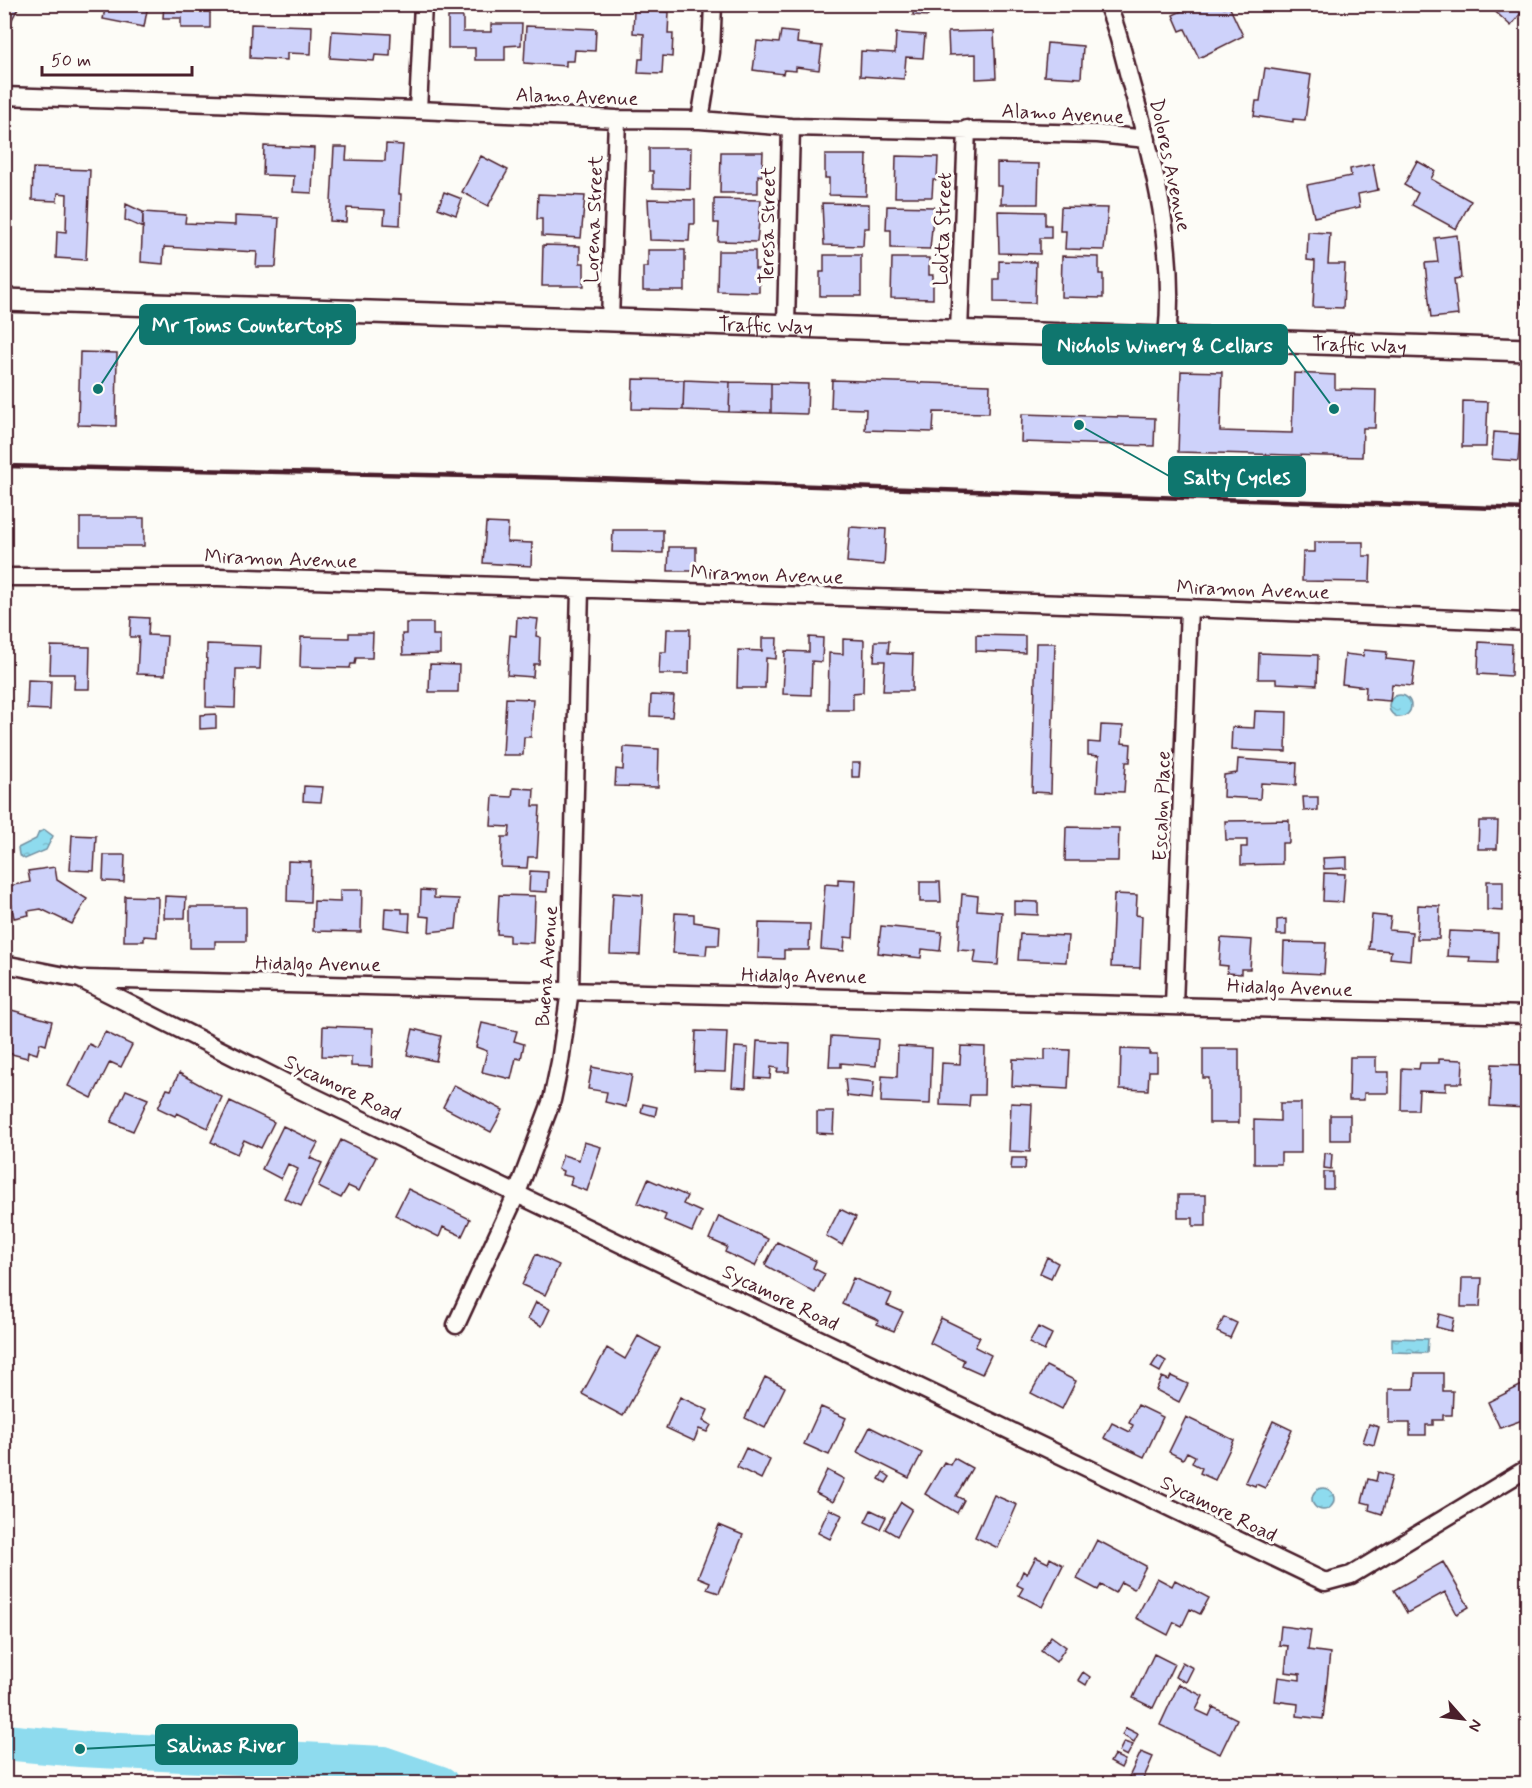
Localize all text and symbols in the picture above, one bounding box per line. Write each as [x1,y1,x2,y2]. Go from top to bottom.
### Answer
scale bar [42,39,192,77]
text: 50 m [51,49,91,73]
street label: Alamo Avenue [515,82,639,113]
street label: Dolores Avenue [1142,96,1197,234]
street label: Alamo Avenue [1001,98,1125,131]
street label: Lorena Street [579,154,610,283]
street label: Teresa Street [754,166,783,284]
street label: Lolita Street [928,172,959,286]
callout: Mr Toms Countertops [140,305,355,344]
street label: Traffic Way [718,311,813,342]
text: Mr Toms Countertops [152,312,343,340]
callout: Nichols Winery & Cellars [1043,325,1287,364]
street label: Traffic Way [1311,331,1407,361]
text: Nichols Winery & Cellars [1057,332,1274,360]
callout: Salty Cycles [1169,457,1305,496]
text: Salty Cycles [1183,464,1291,492]
street label: Miramon Avenue [204,543,358,576]
street label: Miramon Avenue [690,559,844,592]
street label: Miramon Avenue [1176,574,1330,607]
street label: Escalon Place [1147,750,1178,862]
street label: Buena Avenue [530,904,565,1028]
street label: Hidalgo Avenue [255,950,381,979]
street label: Hidalgo Avenue [741,962,867,991]
street label: Hidalgo Avenue [1227,973,1353,1004]
street label: Sycamore Road [280,1048,405,1128]
street label: Sycamore Road [718,1258,843,1338]
street label: Sycamore Road [1156,1469,1281,1549]
north arrow [1433,1689,1493,1749]
text: N [1463,1716,1487,1735]
callout: Salinas River [156,1725,297,1764]
text: Salinas River [167,1732,286,1760]

